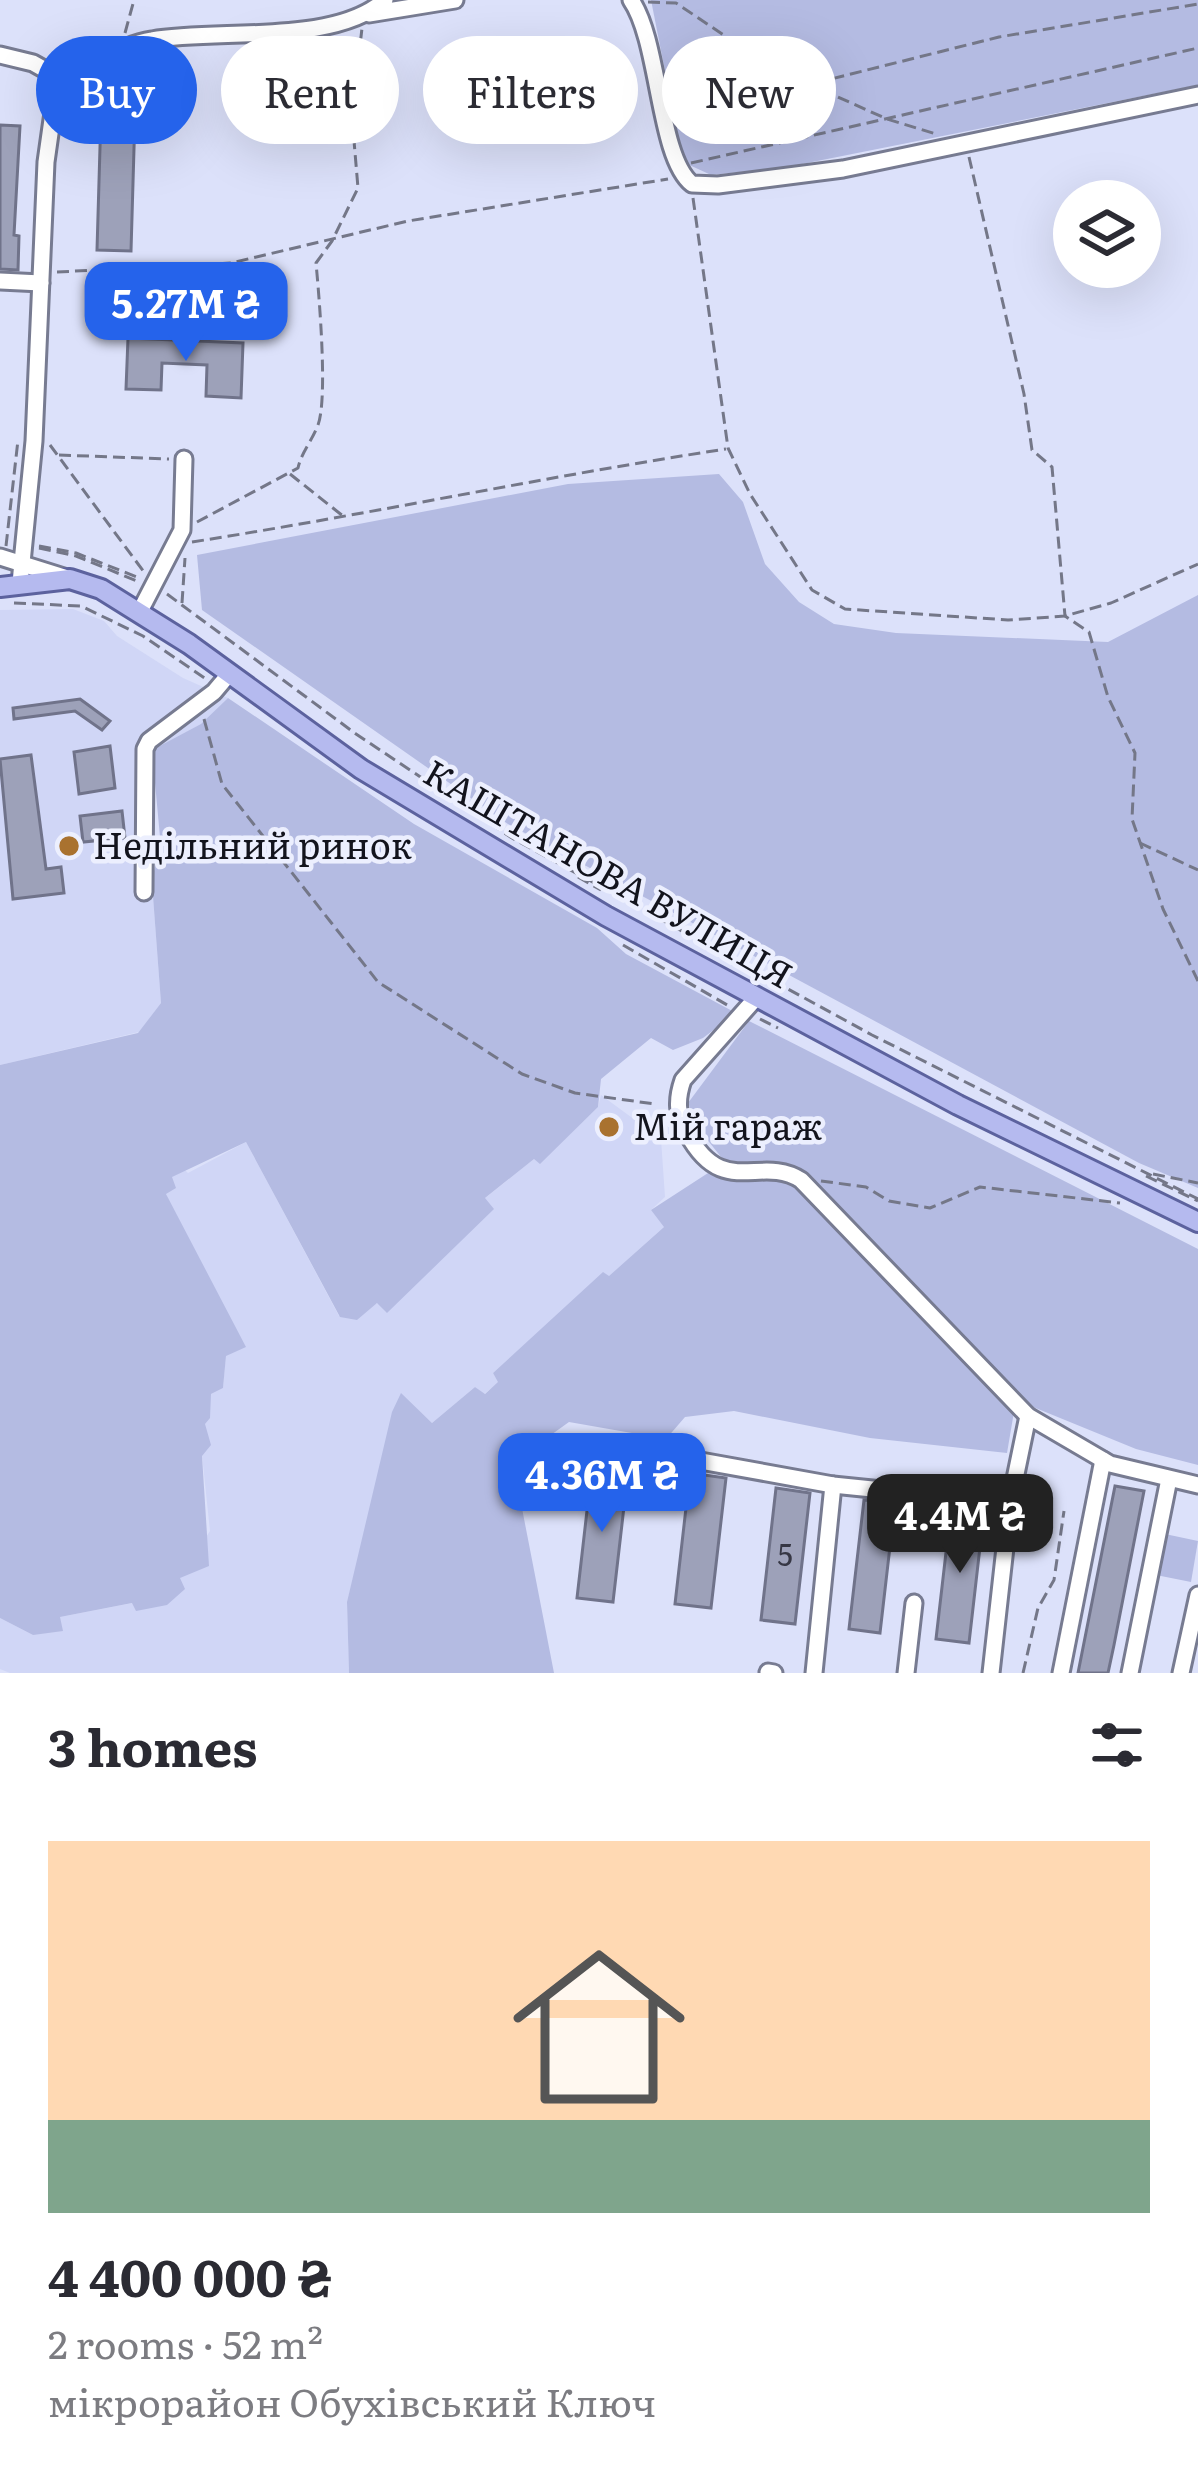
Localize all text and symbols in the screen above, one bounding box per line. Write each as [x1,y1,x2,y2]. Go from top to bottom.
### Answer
chip: Buy [36,36,197,144]
chip: Rent [221,36,399,144]
chip: Filters [423,36,638,144]
chip: New [662,36,836,144]
map controls [1053,180,1161,288]
button: layers [1053,180,1161,288]
pin: 5.27M ₴ [75,262,297,364]
text: 5.27M ₴ [112,272,260,330]
street label: КАШТАНОВА ВУЛИЦЯ [415,744,804,999]
place label: Недільний ринок [93,817,412,870]
marker: Недільний ринок [56,833,82,859]
place label: Мій гараж [633,1098,823,1151]
marker: Мій гараж [596,1114,622,1140]
pin: 4.36M ₴ [491,1433,713,1535]
text: 4.36M ₴ [525,1443,679,1501]
pin: 4.4M ₴ [862,1474,1058,1576]
text: 4.4M ₴ [894,1484,1026,1542]
house number: 5 [777,1531,793,1575]
text: 3 homes [48,1707,257,1783]
icon: filters [1084,1712,1150,1778]
icon: home [491,1919,707,2135]
text: 4 400 000 ₴ [48,2237,332,2313]
text: 2 rooms · 52 m² [48,2313,323,2371]
text: мікрорайон Обухівський Ключ [48,2371,656,2429]

